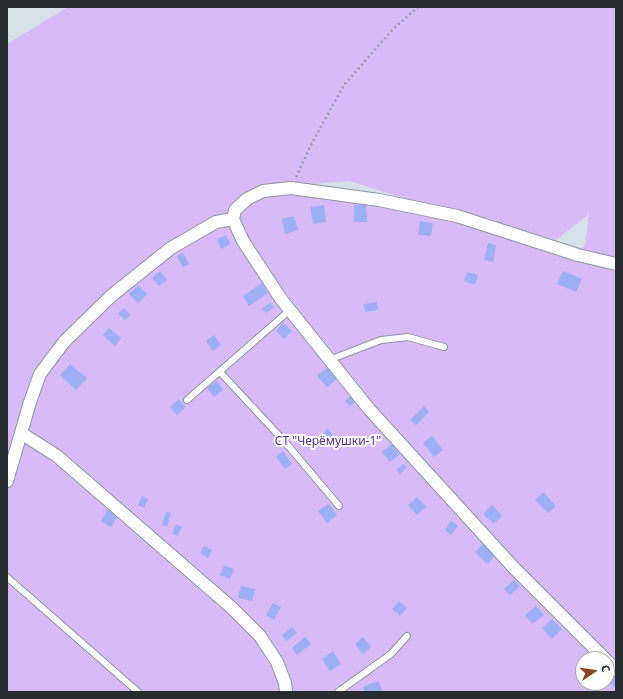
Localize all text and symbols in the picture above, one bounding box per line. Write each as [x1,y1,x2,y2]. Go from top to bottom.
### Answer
park label: СТ "Черёмушки-1" [275,435,381,449]
north arrow [575,651,615,691]
text: С [598,663,614,674]

